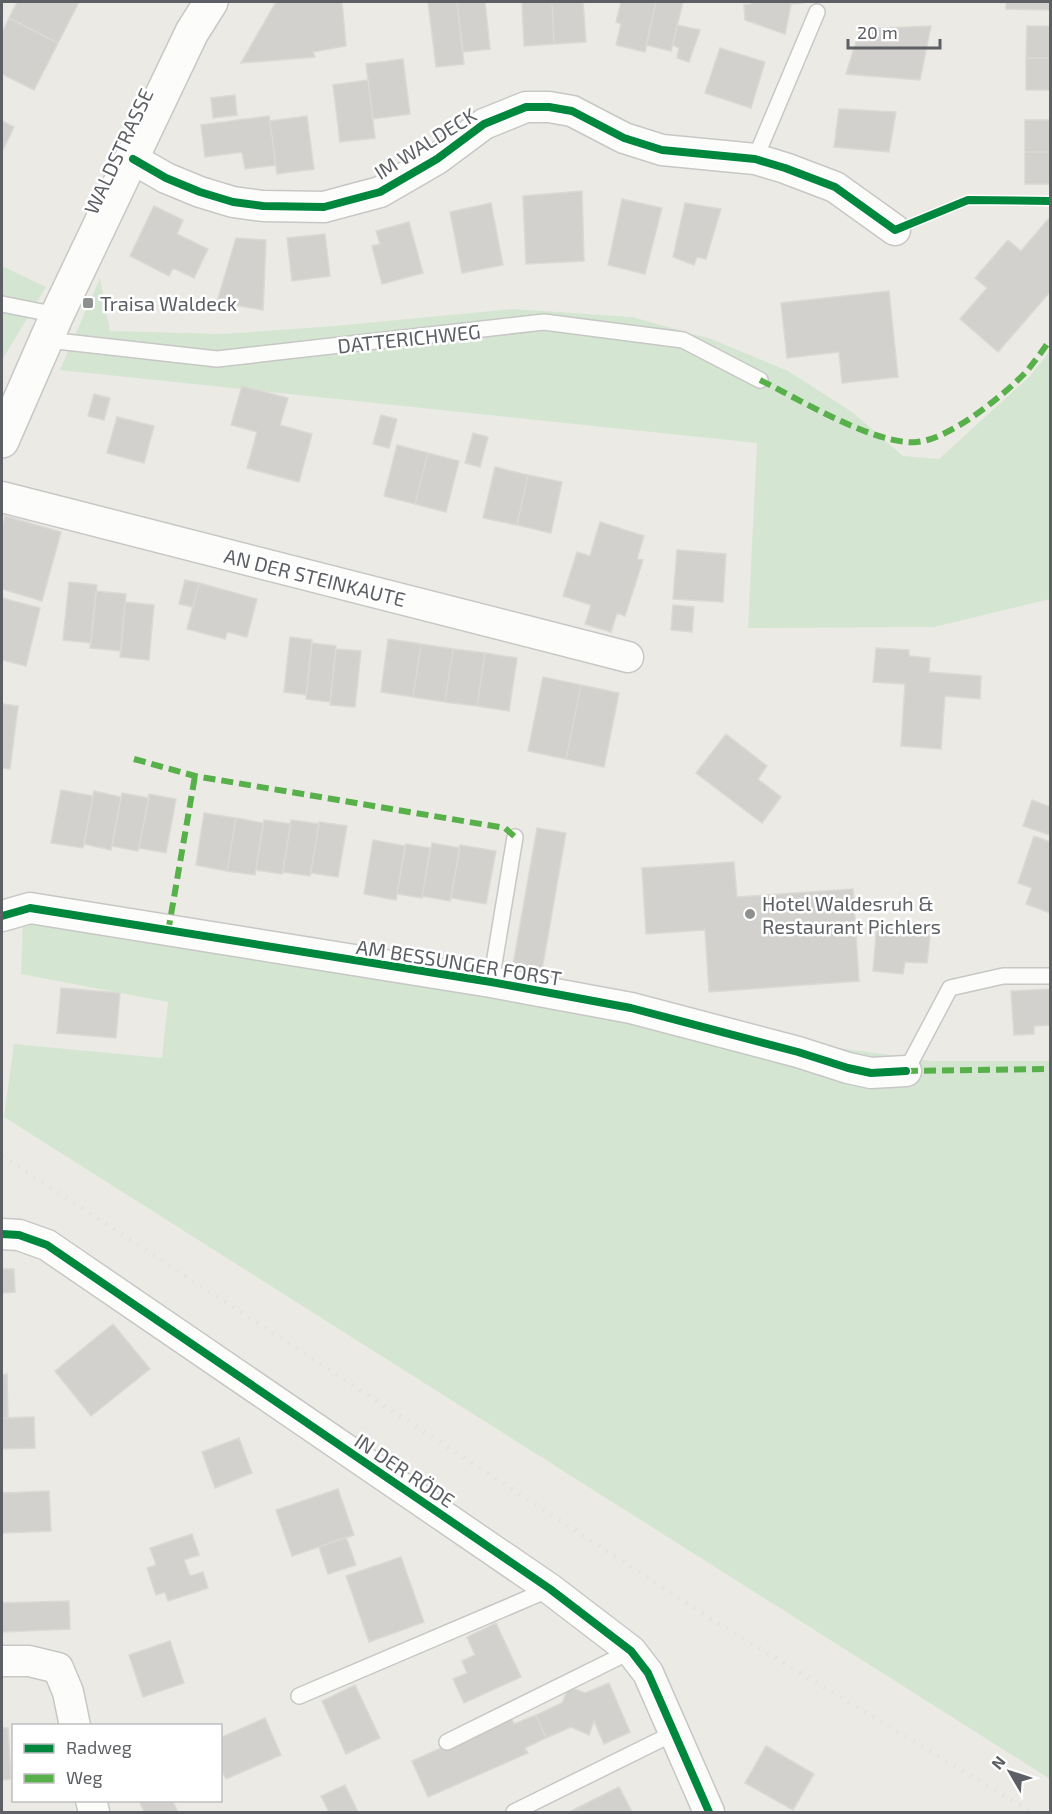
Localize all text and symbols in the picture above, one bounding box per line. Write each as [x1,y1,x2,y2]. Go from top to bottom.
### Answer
scale bar [848,12,940,50]
text: 20 m [857,21,898,43]
street label: WALDSTRASSE [78,84,158,218]
street label: IM WALDECK [370,102,481,184]
place label: Traisa Waldeck [100,291,237,315]
marker: Traisa Waldeck [81,296,95,310]
street label: DATTERICHWEG [336,319,482,357]
street label: AN DER STEINKAUTE [222,543,408,611]
place label: Hotel Waldesruh & Restaurant Pichlers [762,891,941,938]
marker: Hotel Waldesruh & Restaurant Pichlers [743,907,757,921]
street label: AM BESSUNGER FORST [355,934,564,990]
street label: IN DER RÖDE [350,1428,460,1512]
legend [12,1724,222,1802]
text: Radweg [66,1736,132,1758]
north arrow [980,1742,1040,1802]
text: N [987,1752,1009,1773]
text: Weg [66,1766,102,1788]

